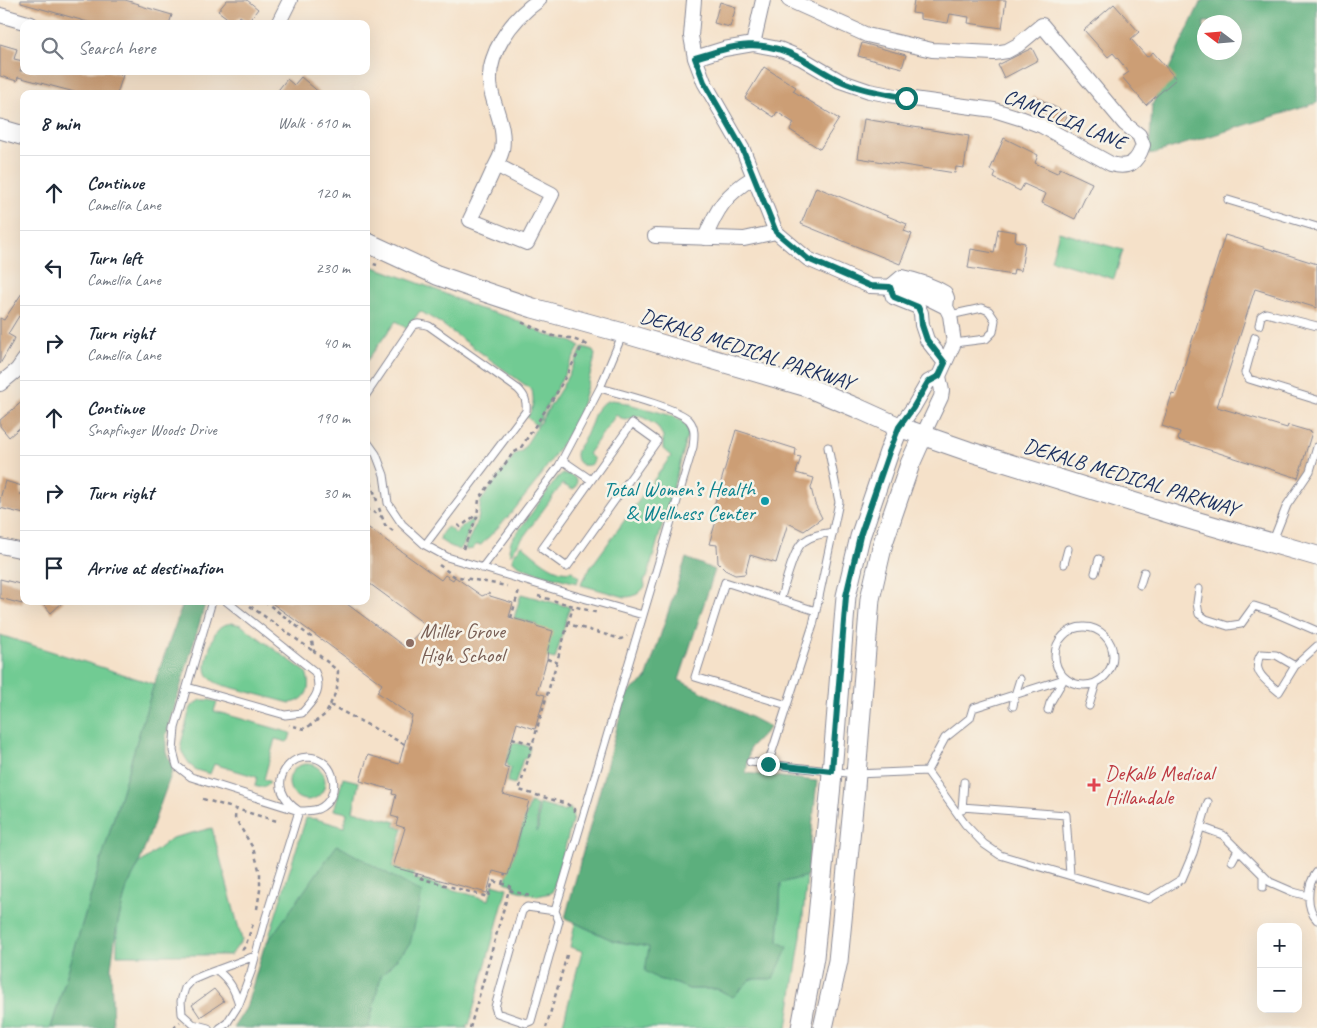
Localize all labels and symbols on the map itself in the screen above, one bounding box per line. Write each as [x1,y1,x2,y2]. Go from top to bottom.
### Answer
north arrow [1197,15,1242,60]
street label: CAMELLIA LANE [1000,83,1132,156]
route start [895,87,918,110]
street label: DEKALB MEDICAL PARKWAY [637,302,861,397]
street label: DEKALB MEDICAL PARKWAY [1021,432,1246,523]
place label: Total Women’s Health & Wellness Center [603,476,756,526]
marker: Total Women’s Health & Wellness Center [759,495,771,507]
place label: Miller Grove High School [420,618,508,668]
marker: Miller Grove High School [404,637,416,649]
route end [757,753,780,776]
place label: DeKalb Medical Hillandale [1105,760,1217,810]
marker: DeKalb Medical Hillandale [1087,778,1101,792]

